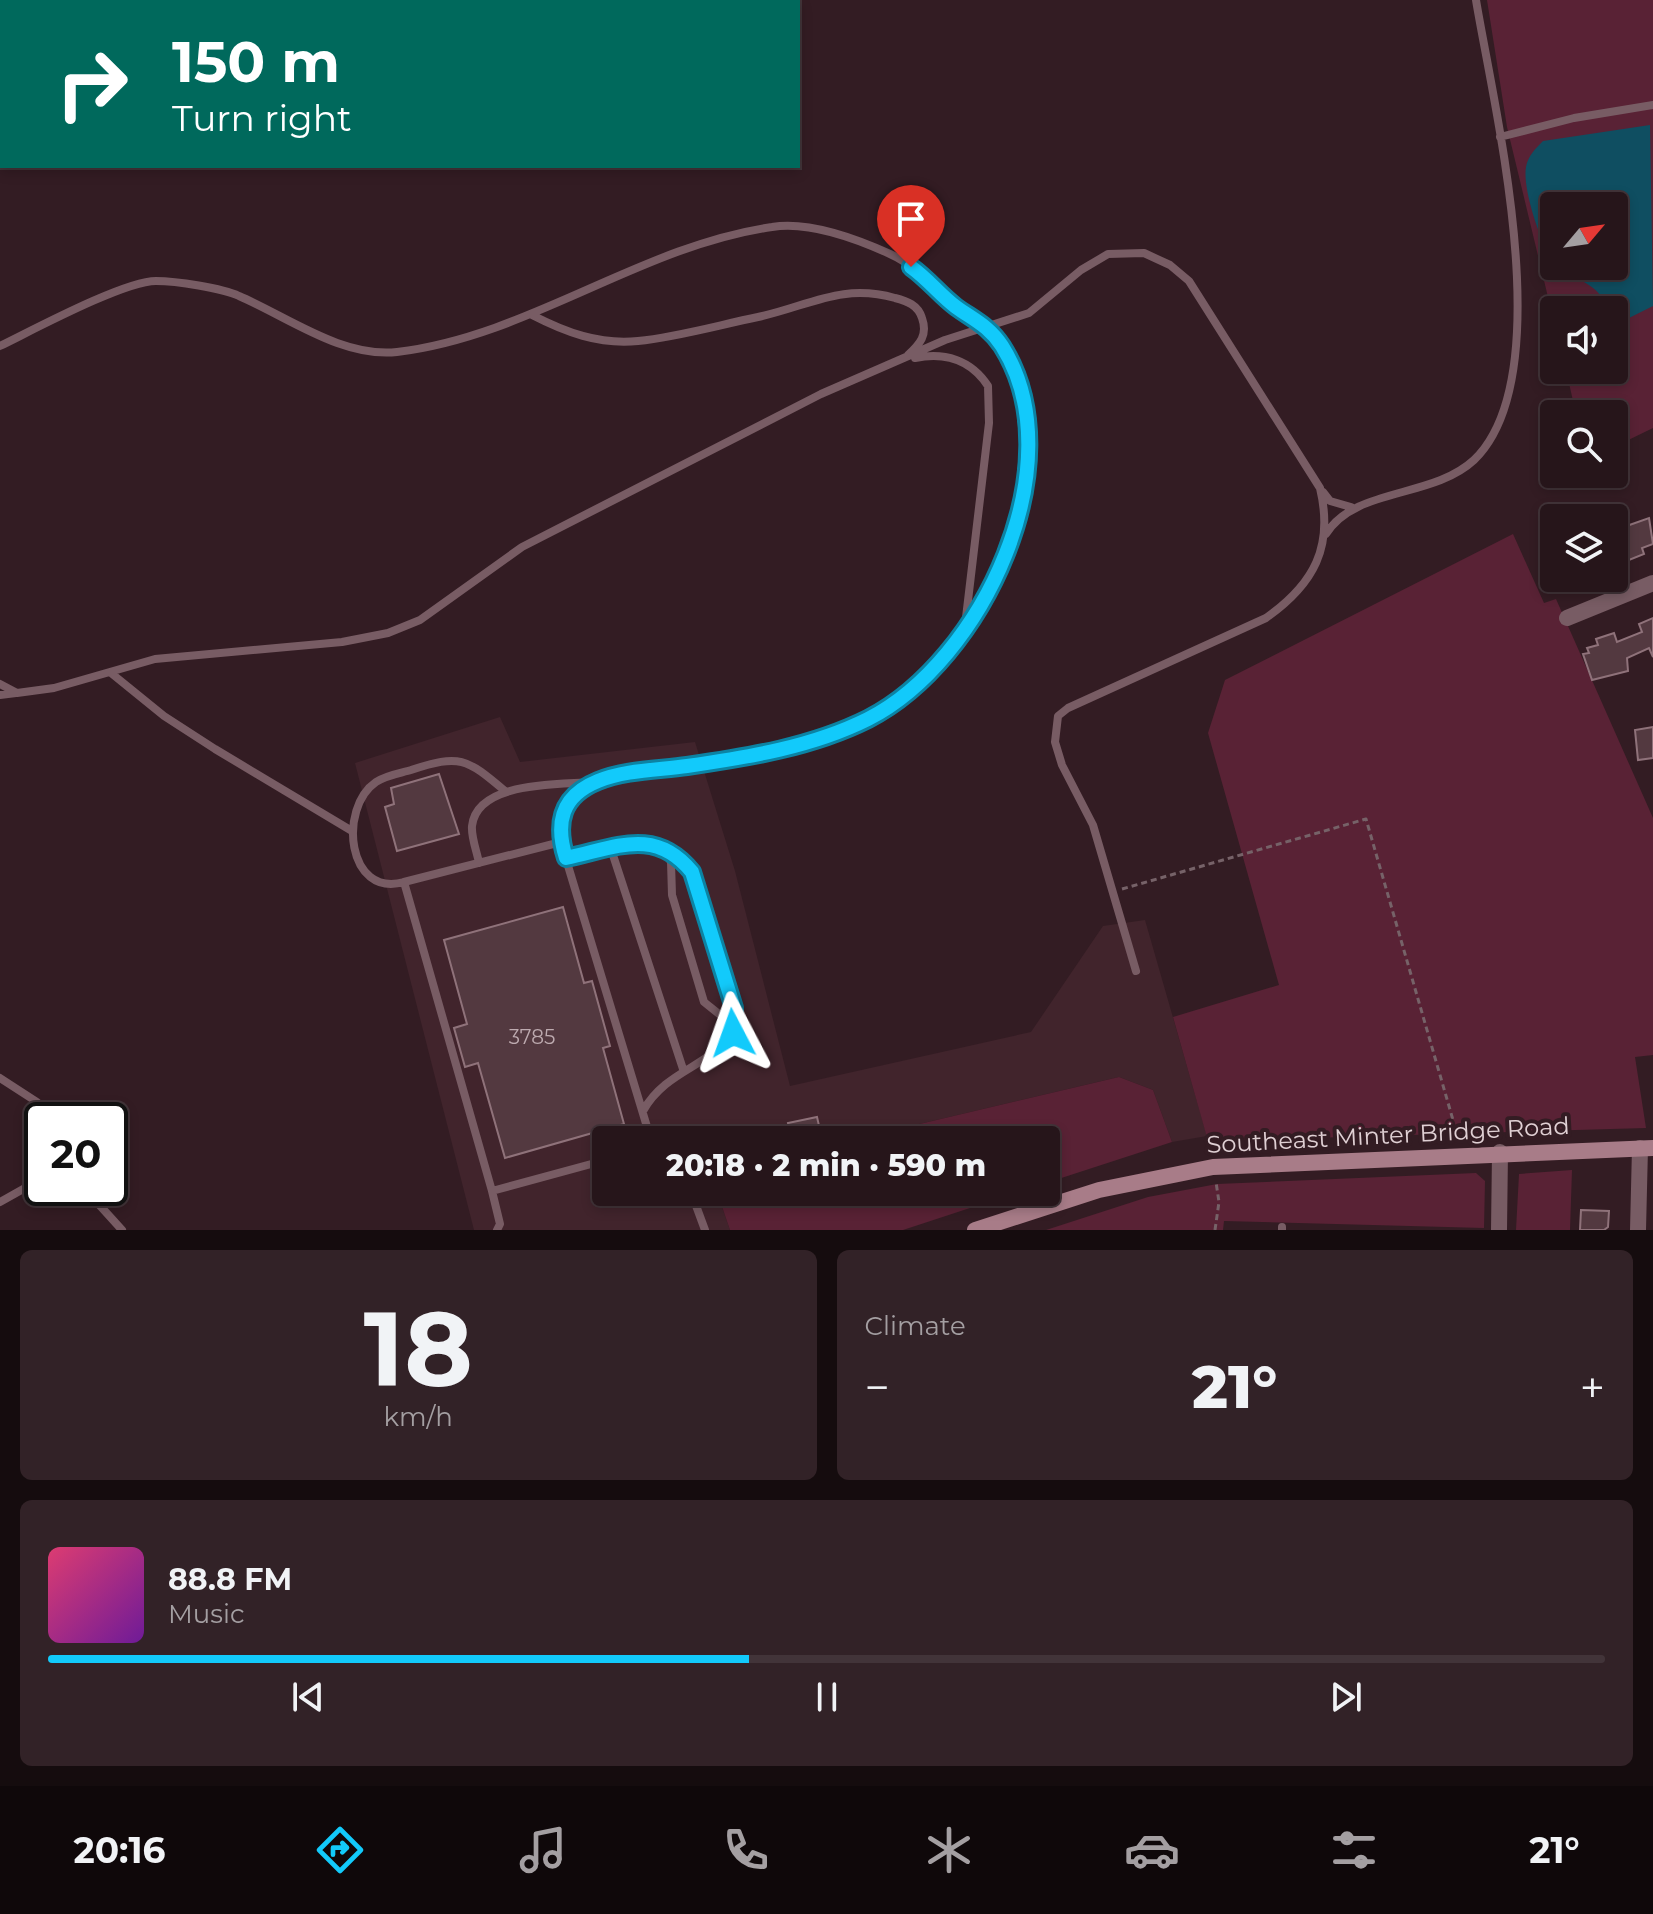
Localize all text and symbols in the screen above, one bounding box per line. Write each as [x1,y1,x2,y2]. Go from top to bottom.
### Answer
text: 150 m [172,28,340,96]
icon: right [40,32,144,136]
text: Turn right [172,96,352,140]
pin [877,185,945,267]
north arrow [1540,192,1628,280]
map controls [1540,192,1628,592]
icon: arrive [889,197,933,241]
button: sound [1540,296,1628,384]
button: search [1540,400,1628,488]
button: layers [1540,504,1628,592]
position arrow [691,991,775,1075]
house number: 3785 [509,1025,555,1049]
speed limit sign: 20 [24,1102,128,1206]
street label: Southeast Minter Bridge Road [1206,1111,1570,1159]
text: 20:18 · 2 min · 590 m [666,1147,986,1184]
text: 18 [364,1285,473,1412]
text: Climate [865,1310,966,1342]
text: 21° [1192,1350,1277,1423]
text: − [865,1360,890,1414]
text: + [1580,1360,1605,1414]
text: km/h [384,1401,453,1433]
text: 88.8 FM [168,1561,292,1598]
text: Music [168,1598,245,1630]
icon: previous [286,1675,330,1719]
icon: pause [805,1675,849,1719]
icon: next [1324,1675,1368,1719]
icon: directions [312,1822,368,1878]
icon: music [515,1822,571,1878]
icon: phone [718,1822,774,1878]
icon: climate [921,1822,977,1878]
icon: car [1124,1822,1180,1878]
icon: filters [1326,1822,1382,1878]
text: 20:16 [73,1828,166,1872]
text: 21° [1529,1828,1580,1872]

